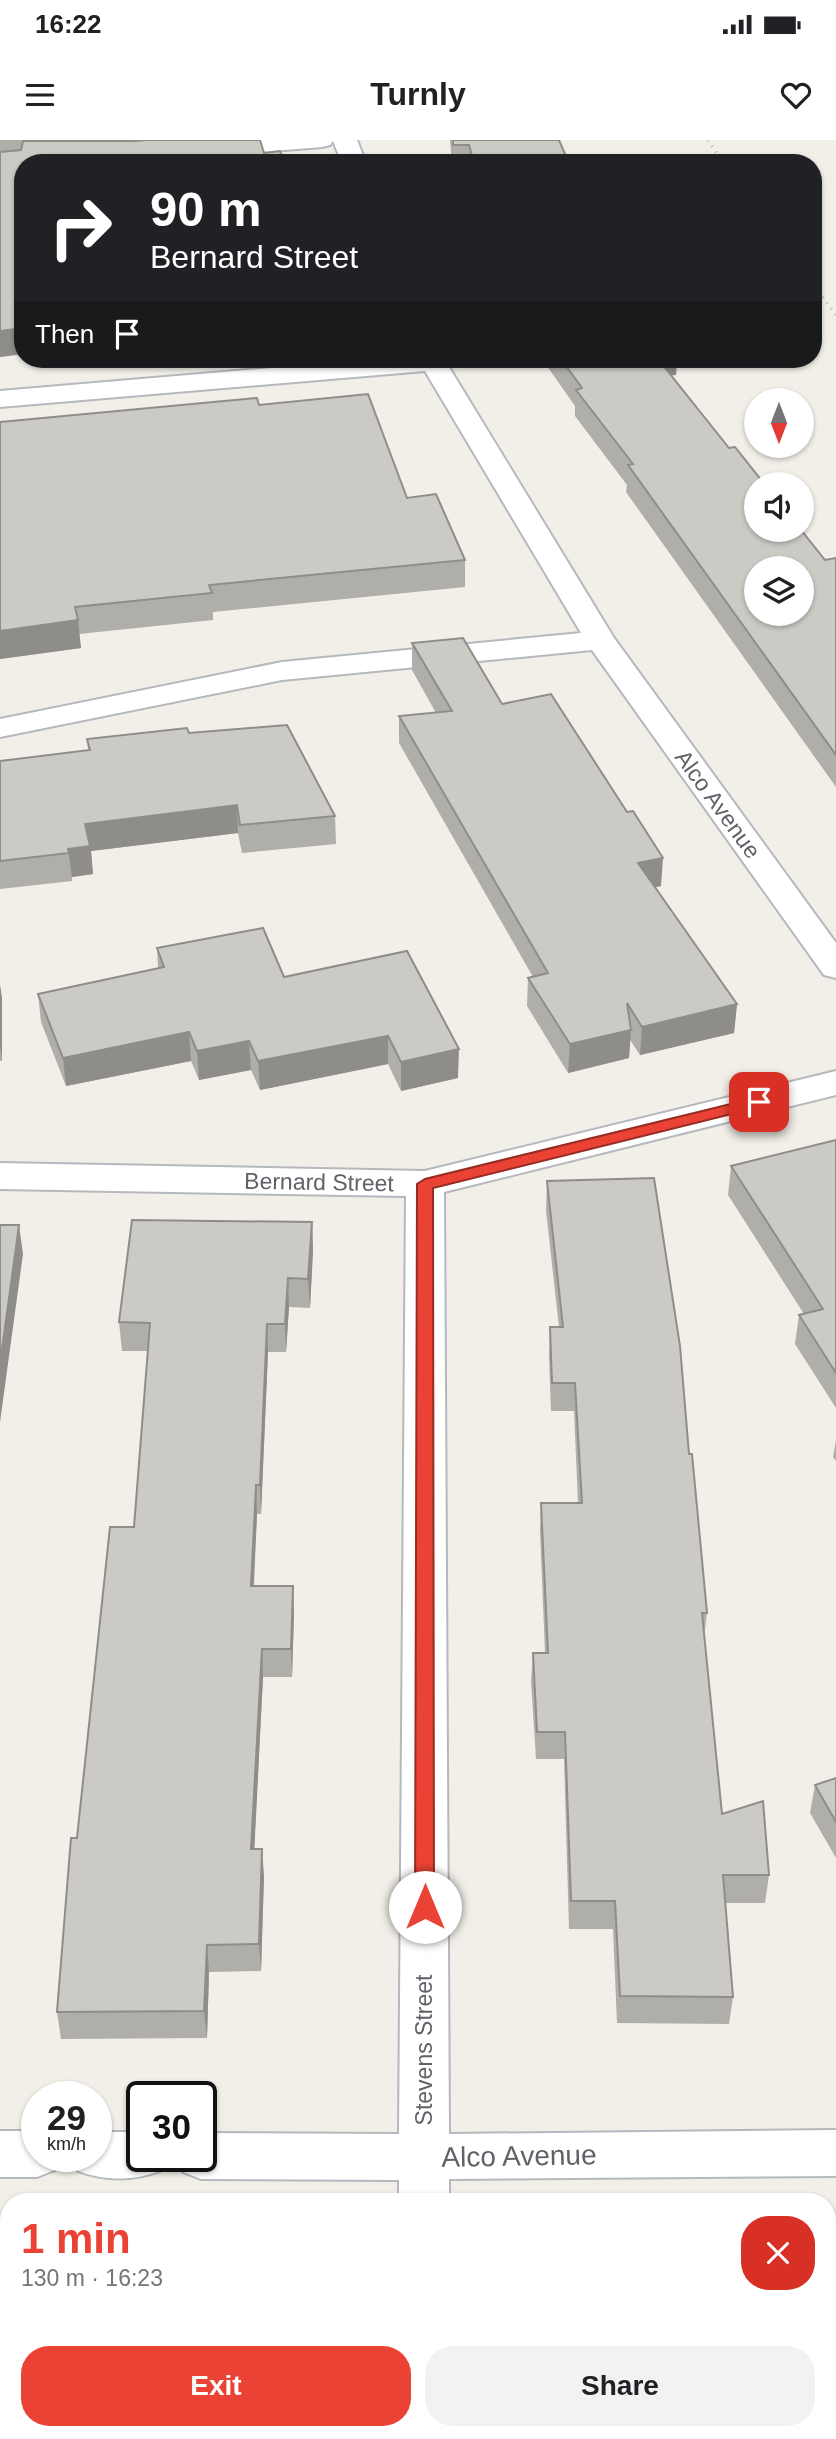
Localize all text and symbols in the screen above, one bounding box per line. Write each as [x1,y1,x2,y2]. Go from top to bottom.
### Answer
text: 16:22 [35,9,102,39]
icon: menu [21,76,59,114]
text: Turnly [370,76,466,112]
icon: heart [777,76,815,114]
icon: right [35,182,126,273]
text: 90 m [150,182,262,236]
text: Bernard Street [150,239,358,275]
icon: arrive [108,315,146,353]
text: Then [35,319,94,349]
north arrow [744,388,814,458]
map controls [744,388,814,626]
button: sound [744,472,814,542]
button: layers [744,556,814,626]
street label: Alco Avenue [670,745,766,863]
pin [729,1072,789,1132]
icon: arrive [740,1083,778,1121]
street label: Bernard Street [244,1168,395,1196]
position arrow [388,1870,462,1944]
street label: Stevens Street [411,1974,437,2125]
speed limit sign: 30 [126,2081,217,2172]
text: 29 [47,2098,86,2137]
text: km/h [47,2134,86,2154]
street label: Alco Avenue [441,2139,597,2173]
text: 1 min [21,2215,131,2262]
button: close [741,2216,815,2290]
text: 130 m · 16:23 [21,2265,163,2291]
button: Exit [21,2346,411,2426]
button: Share [425,2346,815,2426]

